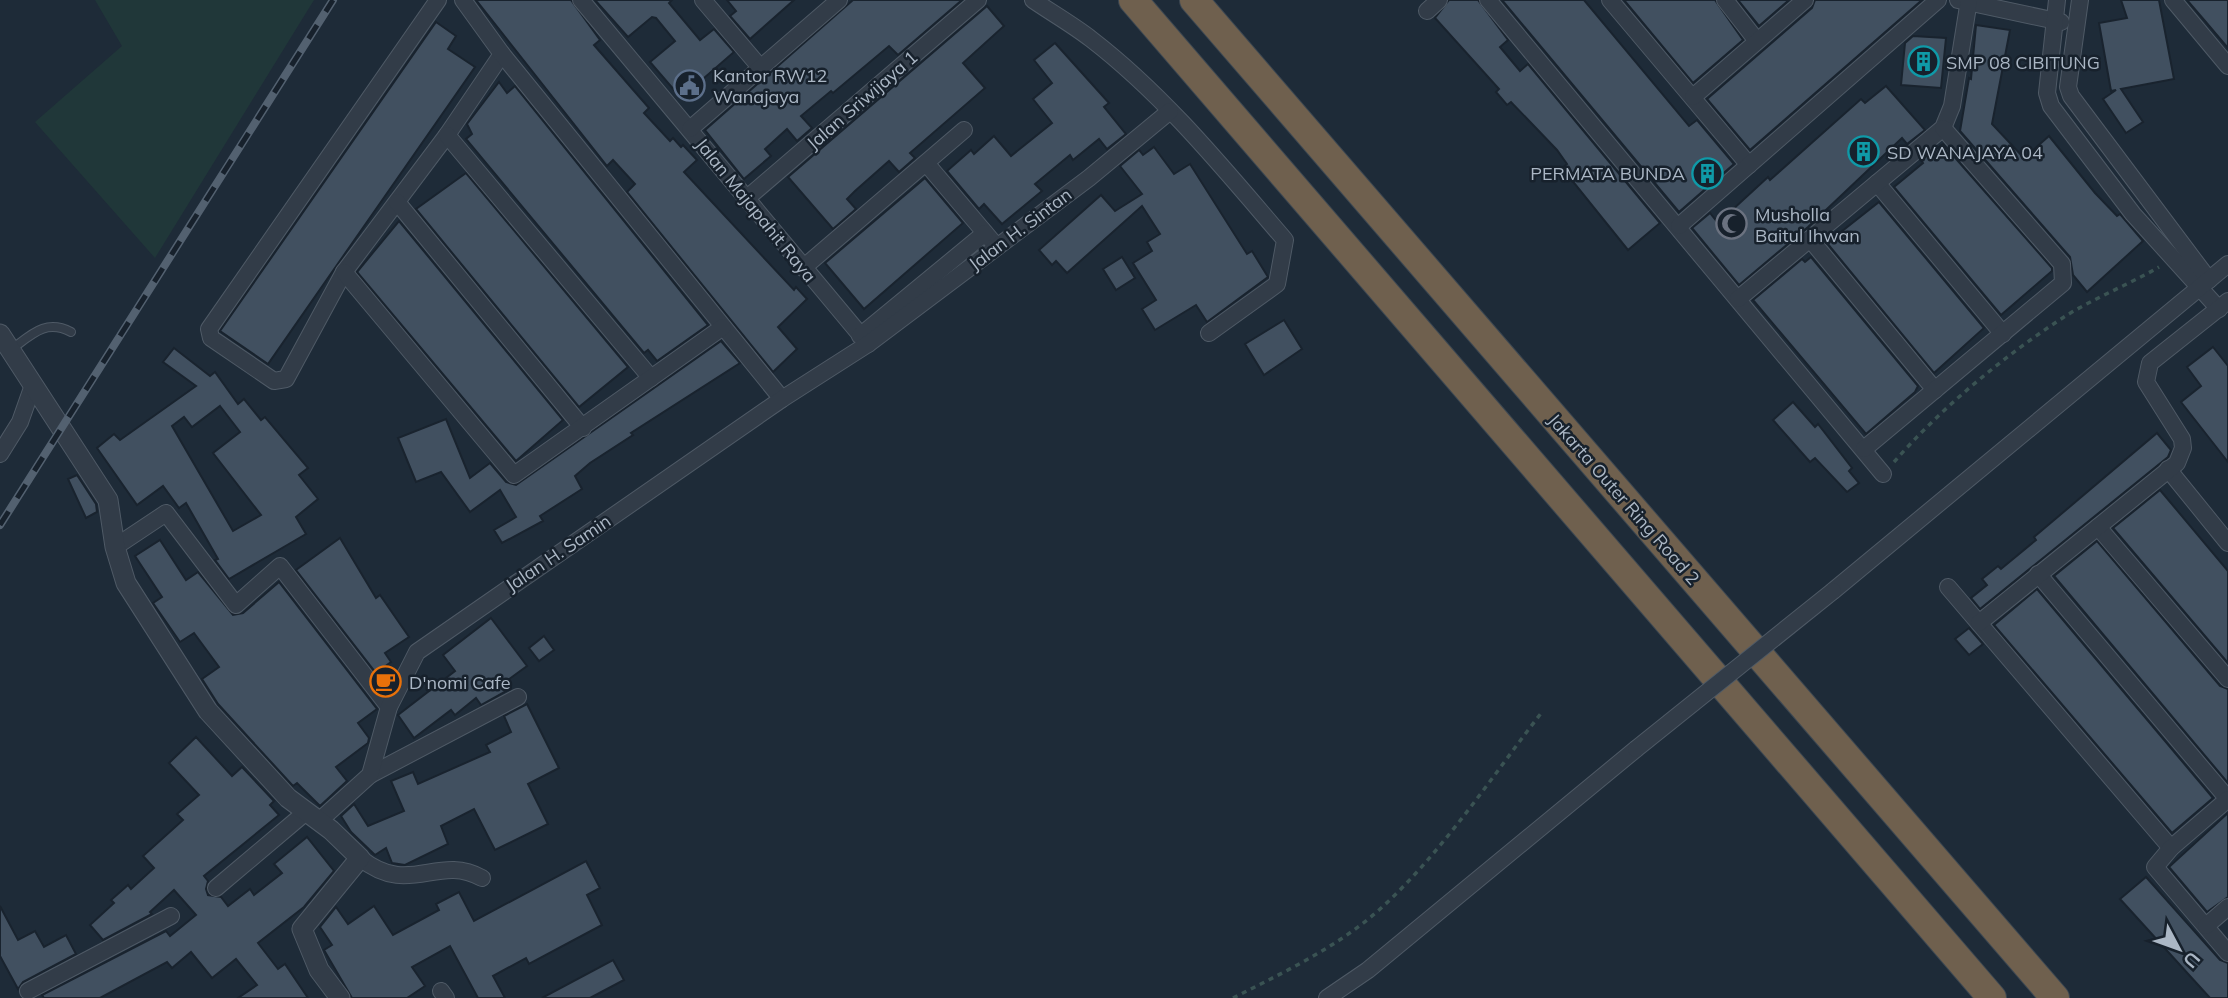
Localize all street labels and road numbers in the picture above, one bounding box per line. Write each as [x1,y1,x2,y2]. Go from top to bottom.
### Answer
street label: Jalan Sriwijaya 1 [802,45,922,155]
street label: Jalan Majapahit Raya [691,133,821,287]
street label: Jalan H. Sintan [964,183,1076,275]
street label: Jakarta Outer Ring Road 2 [1543,409,1705,589]
street label: Jalan H. Samin [501,509,615,597]

